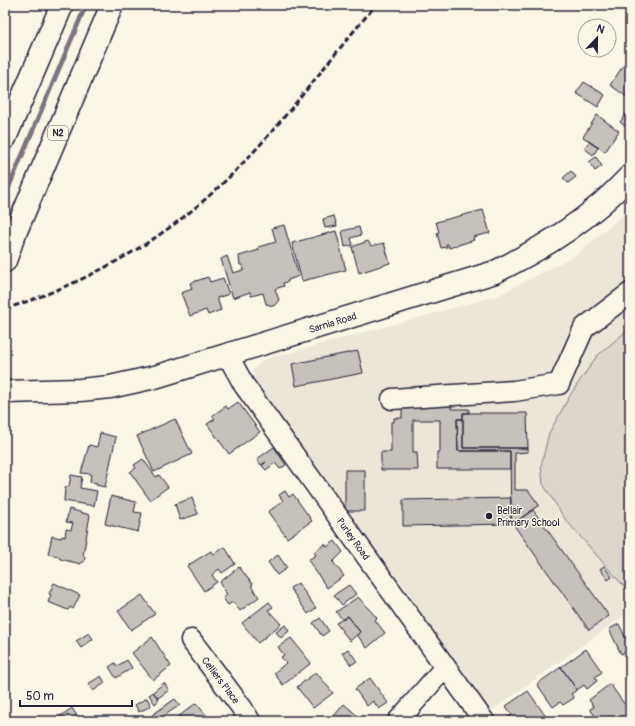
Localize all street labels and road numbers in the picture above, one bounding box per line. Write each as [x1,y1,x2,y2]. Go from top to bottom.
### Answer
road number: N2 [48,126,68,140]
street label: Sarnia Road [308,310,358,336]
street label: Purley Road [334,516,372,562]
street label: Celliers Place [199,655,242,706]

